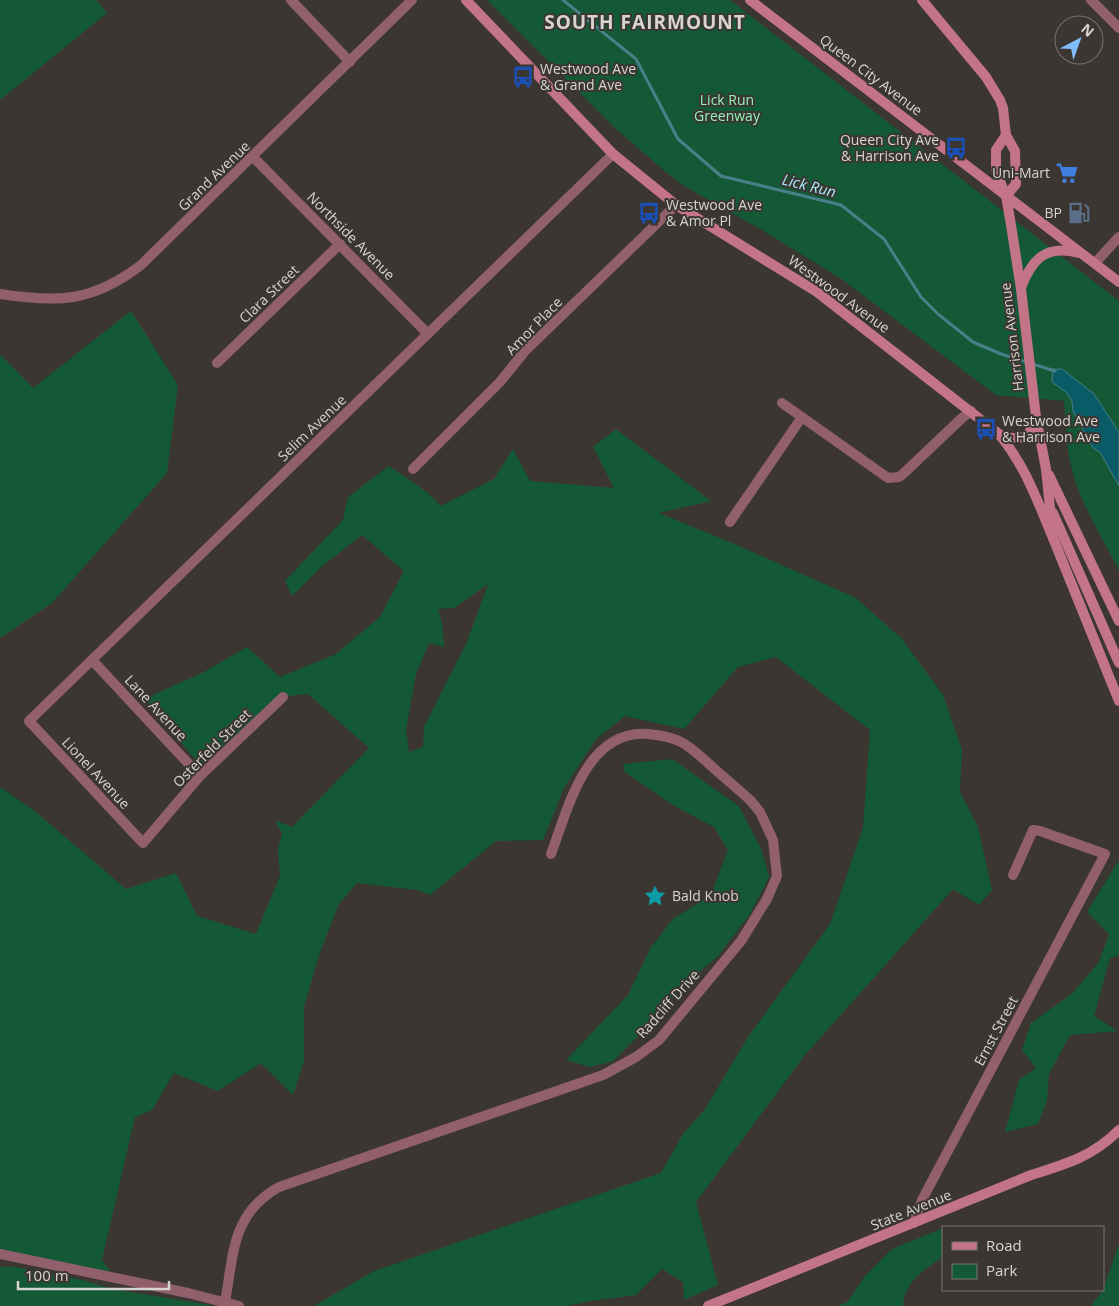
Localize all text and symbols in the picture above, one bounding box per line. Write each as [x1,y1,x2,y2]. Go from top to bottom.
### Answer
district label: SOUTH FAIRMOUNT [544,9,746,35]
north arrow [1054,15,1104,65]
text: N [1077,19,1098,41]
street label: Queen City Avenue [816,30,927,120]
place label: Westwood Ave & Grand Ave [540,59,636,94]
bus stop icon: Westwood Ave & Grand Ave [510,64,536,90]
park label: Lick Run Greenway [694,90,761,125]
place label: Queen City Ave & Harrison Ave [840,130,939,165]
bus stop icon: Queen City Ave & Harrison Ave [943,135,969,161]
street label: Grand Avenue [174,136,254,215]
supermarket icon: Uni-Mart [1054,160,1080,186]
place label: Uni-Mart [992,163,1050,182]
water label: Lick Run [780,169,838,201]
street label: Northside Avenue [303,187,400,284]
place label: Westwood Ave & Amor Pl [666,195,762,230]
bus stop icon: Westwood Ave & Amor Pl [636,200,662,226]
fuel station icon: BP [1066,200,1092,226]
place label: BP [1045,203,1062,222]
street label: Westwood Avenue [785,250,894,337]
street label: Clara Street [235,260,303,327]
street label: Harrison Avenue [995,282,1028,392]
street label: Amor Place [501,292,566,359]
street label: Selim Avenue [273,390,350,465]
place label: Westwood Ave & Harrison Ave [1002,411,1100,446]
bus stop icon: Westwood Ave & Harrison Ave [973,416,999,442]
street label: Lane Avenue [121,670,192,745]
street label: Osterfeld Street [168,704,255,791]
street label: Lionel Avenue [58,733,135,813]
place icon: Bald Knob [642,883,668,909]
place label: Bald Knob [672,886,739,905]
street label: Radcliff Drive [632,965,704,1042]
street label: Ernst Street [969,993,1022,1069]
street label: State Avenue [868,1185,954,1234]
legend [942,1226,1104,1291]
text: Road [986,1235,1022,1255]
scale bar [18,1258,169,1290]
text: Park [986,1260,1017,1280]
text: 100 m [25,1265,69,1285]

